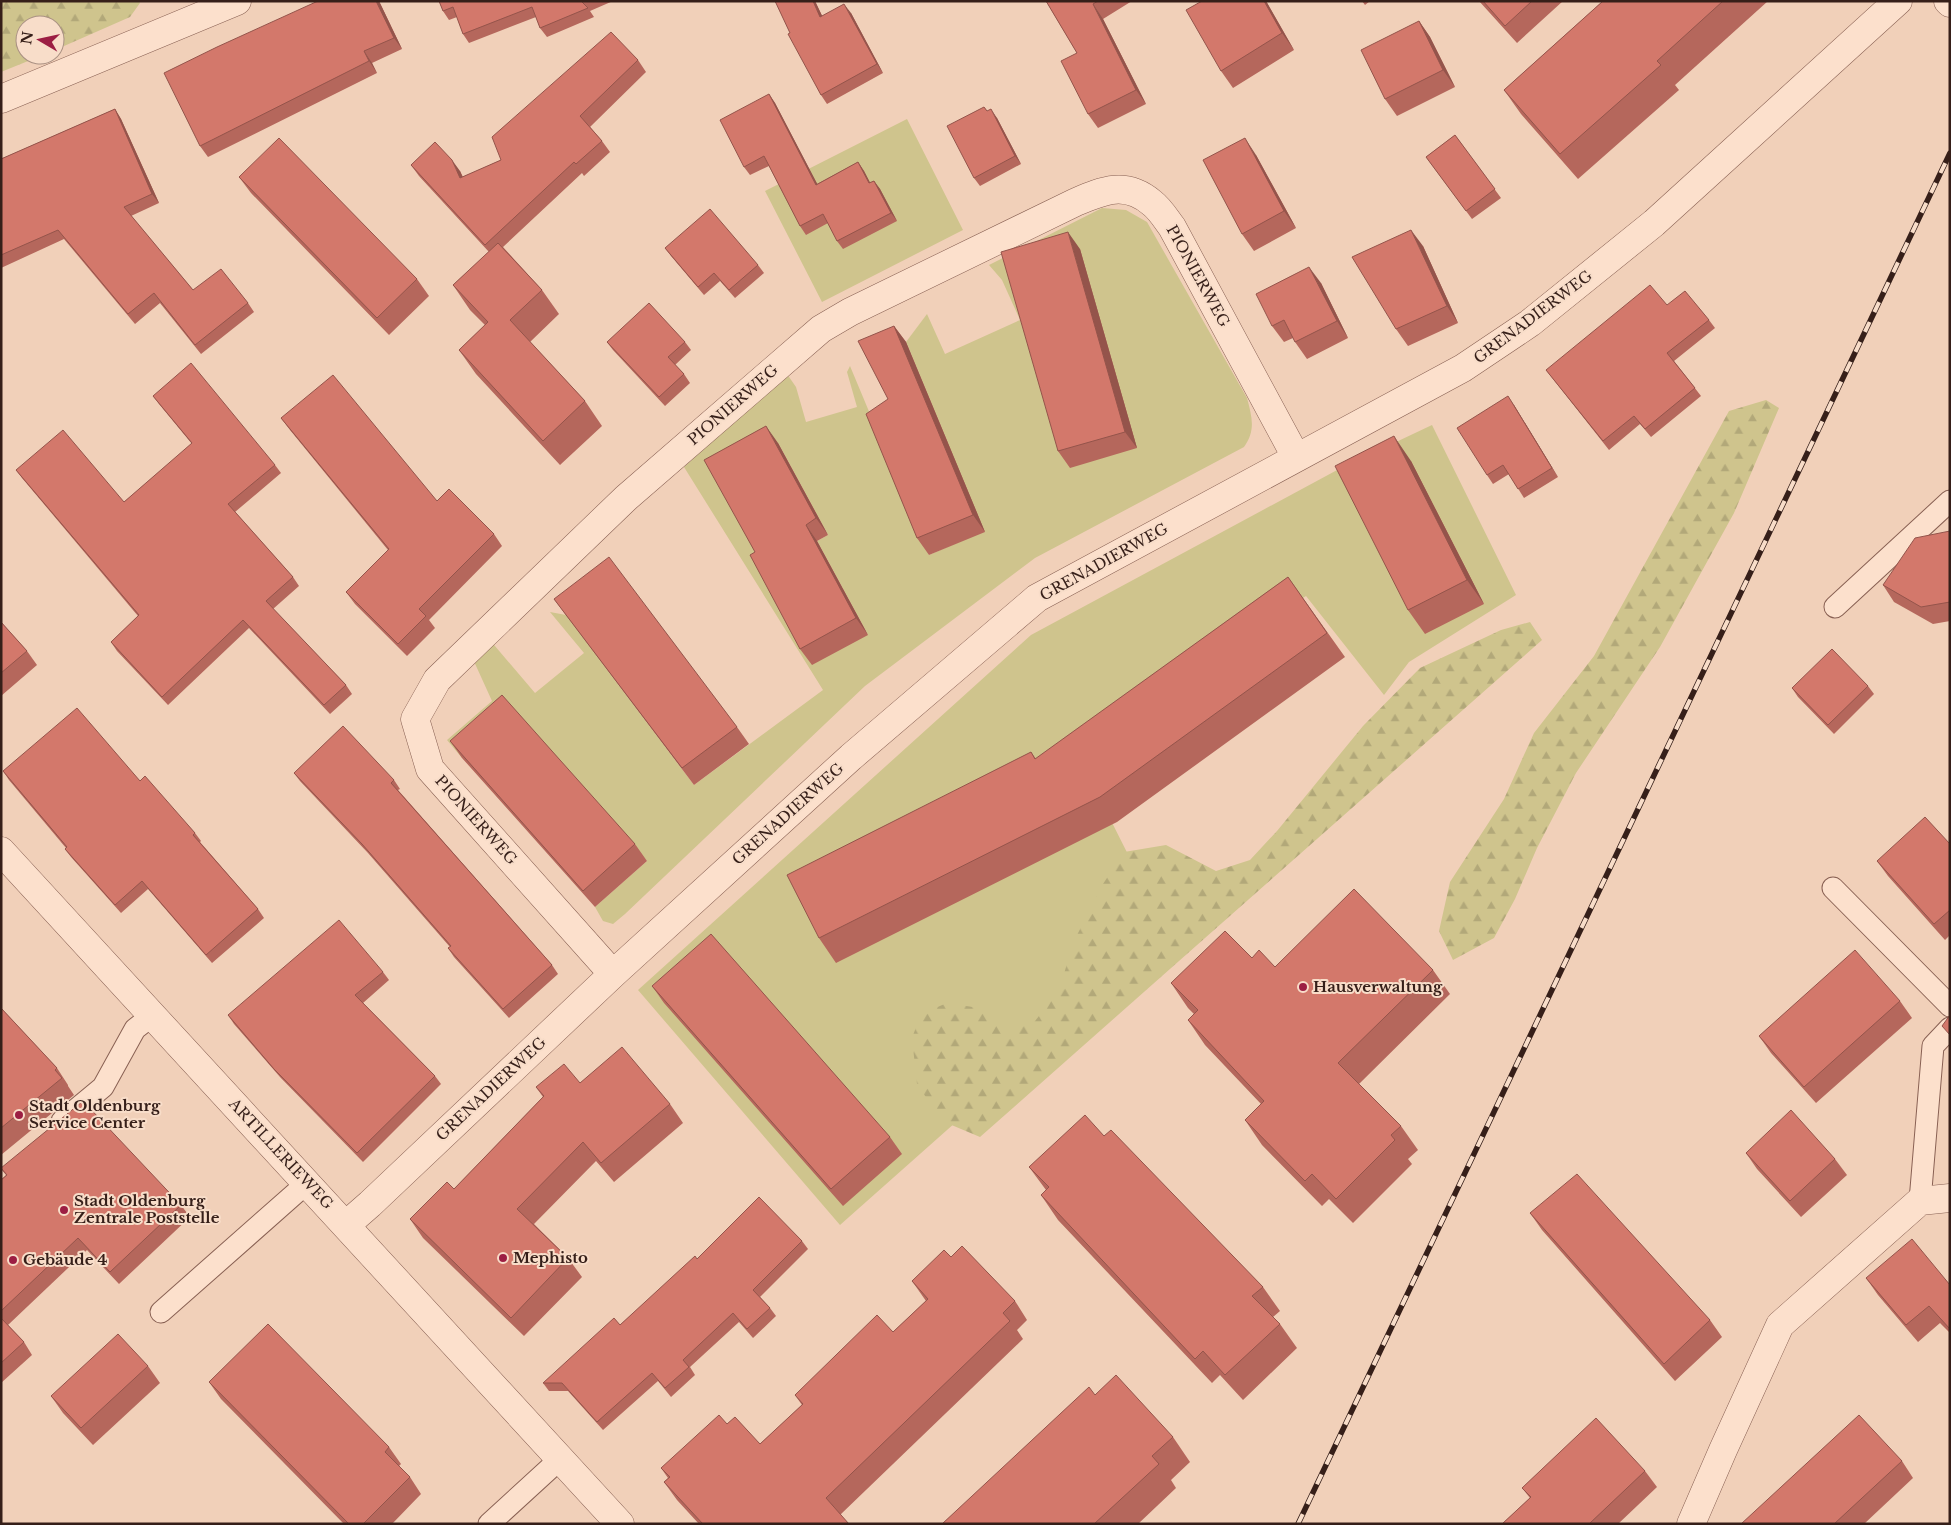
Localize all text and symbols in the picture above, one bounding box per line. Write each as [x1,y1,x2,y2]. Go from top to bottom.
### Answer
north arrow [15,15,65,65]
text: N [17,30,37,46]
street label: PIONIERWEG [1163,221,1234,330]
street label: GRENADIERWEG [1470,266,1596,367]
street label: PIONIERWEG [684,360,782,449]
street label: GRENADIERWEG [1036,518,1171,605]
street label: GRENADIERWEG [728,759,847,869]
street label: PIONIERWEG [431,771,521,868]
place label: Hausverwaltung [1313,977,1443,996]
marker: Hausverwaltung [1297,981,1309,993]
street label: GRENADIERWEG [432,1033,550,1145]
street label: ARTILLERIEWEG [224,1094,338,1213]
place label: Stadt Oldenburg Service Center [29,1096,161,1132]
marker: Stadt Oldenburg Service Center [13,1109,25,1121]
place label: Stadt Oldenburg Zentrale Poststelle [74,1191,220,1227]
marker: Stadt Oldenburg Zentrale Poststelle [58,1204,70,1216]
place label: Mephisto [513,1248,588,1267]
place label: Gebäude 4 [23,1250,107,1269]
marker: Mephisto [497,1252,509,1264]
marker: Gebäude 4 [7,1254,19,1266]

